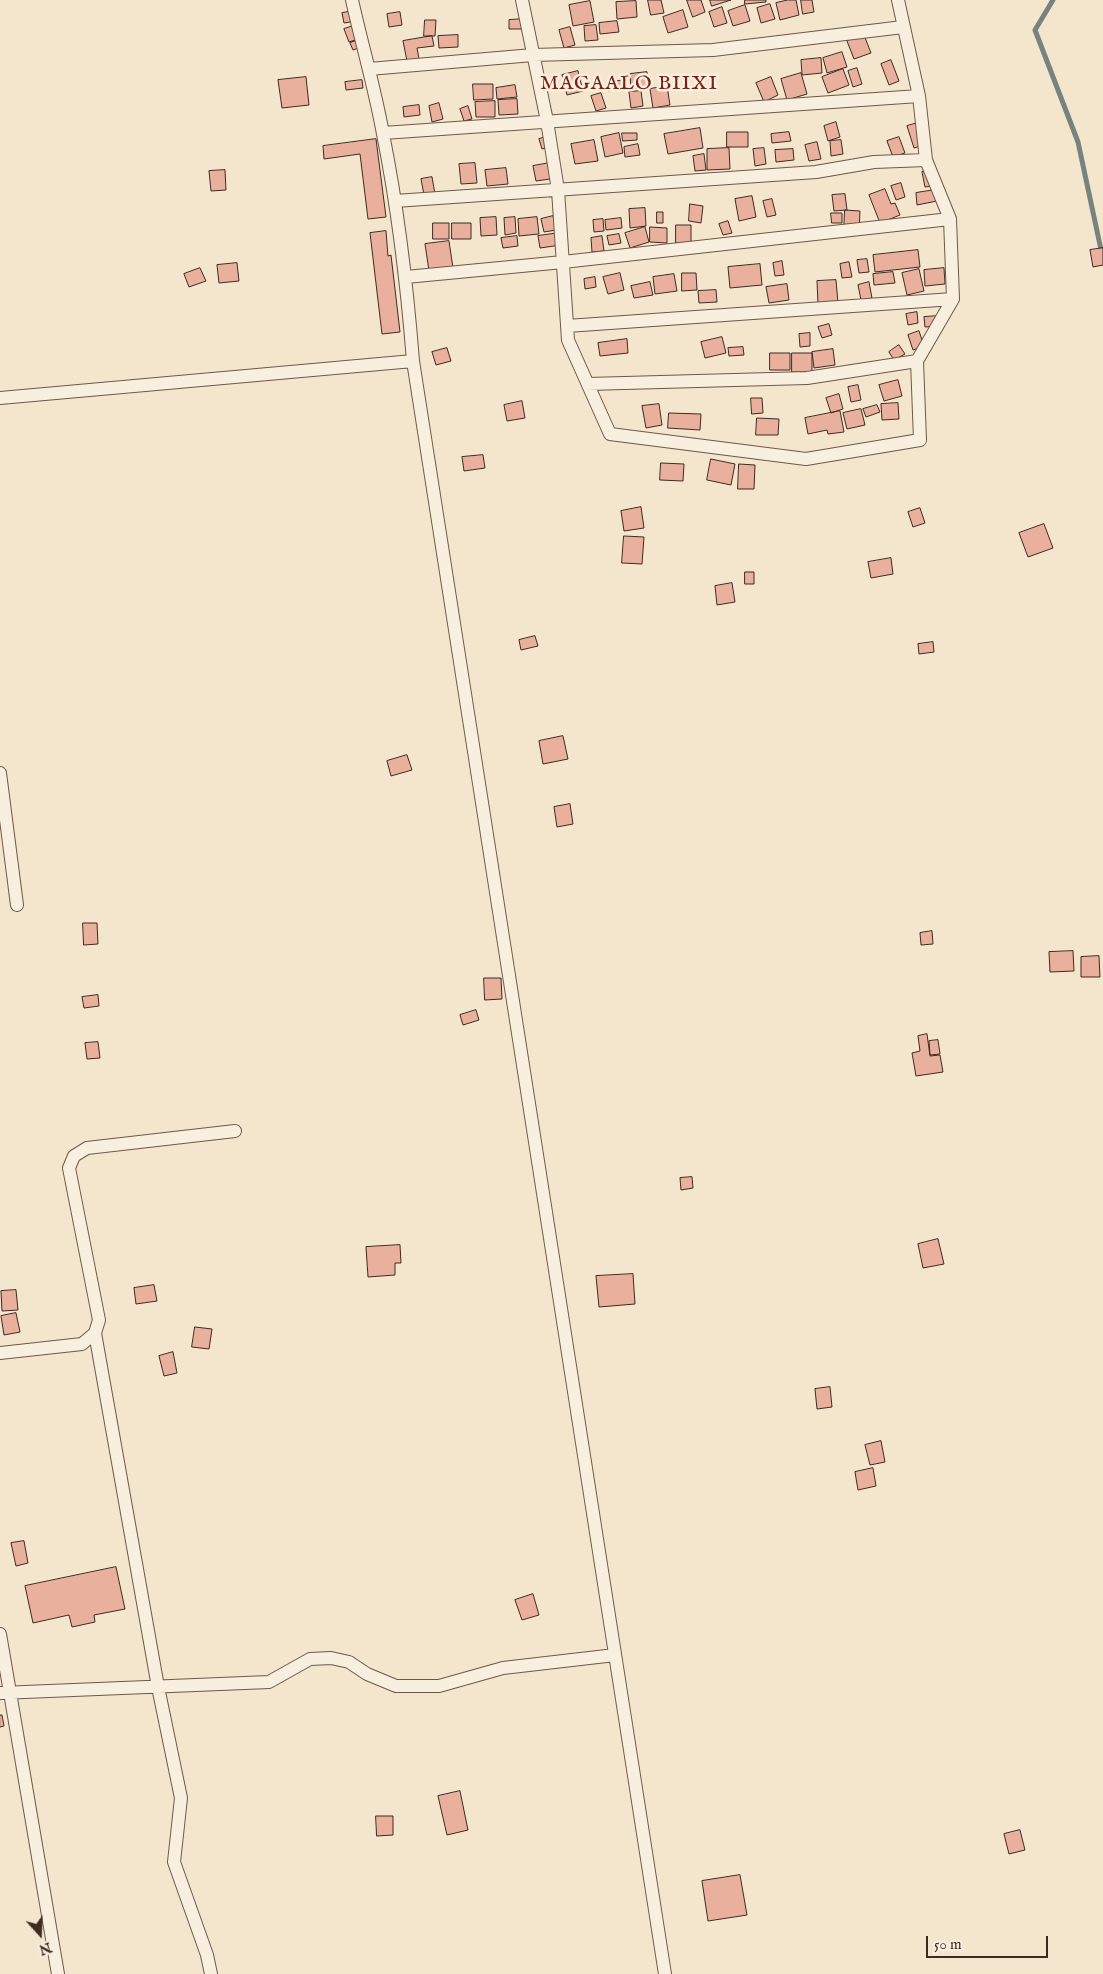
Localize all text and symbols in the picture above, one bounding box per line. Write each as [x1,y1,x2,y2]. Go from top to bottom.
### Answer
district label: MAGAALO BIIXI [538,73,720,97]
north arrow [15,1909,65,1959]
scale bar [928,1926,1050,1958]
text: 50 m [934,1935,962,1954]
text: N [36,1938,54,1959]

